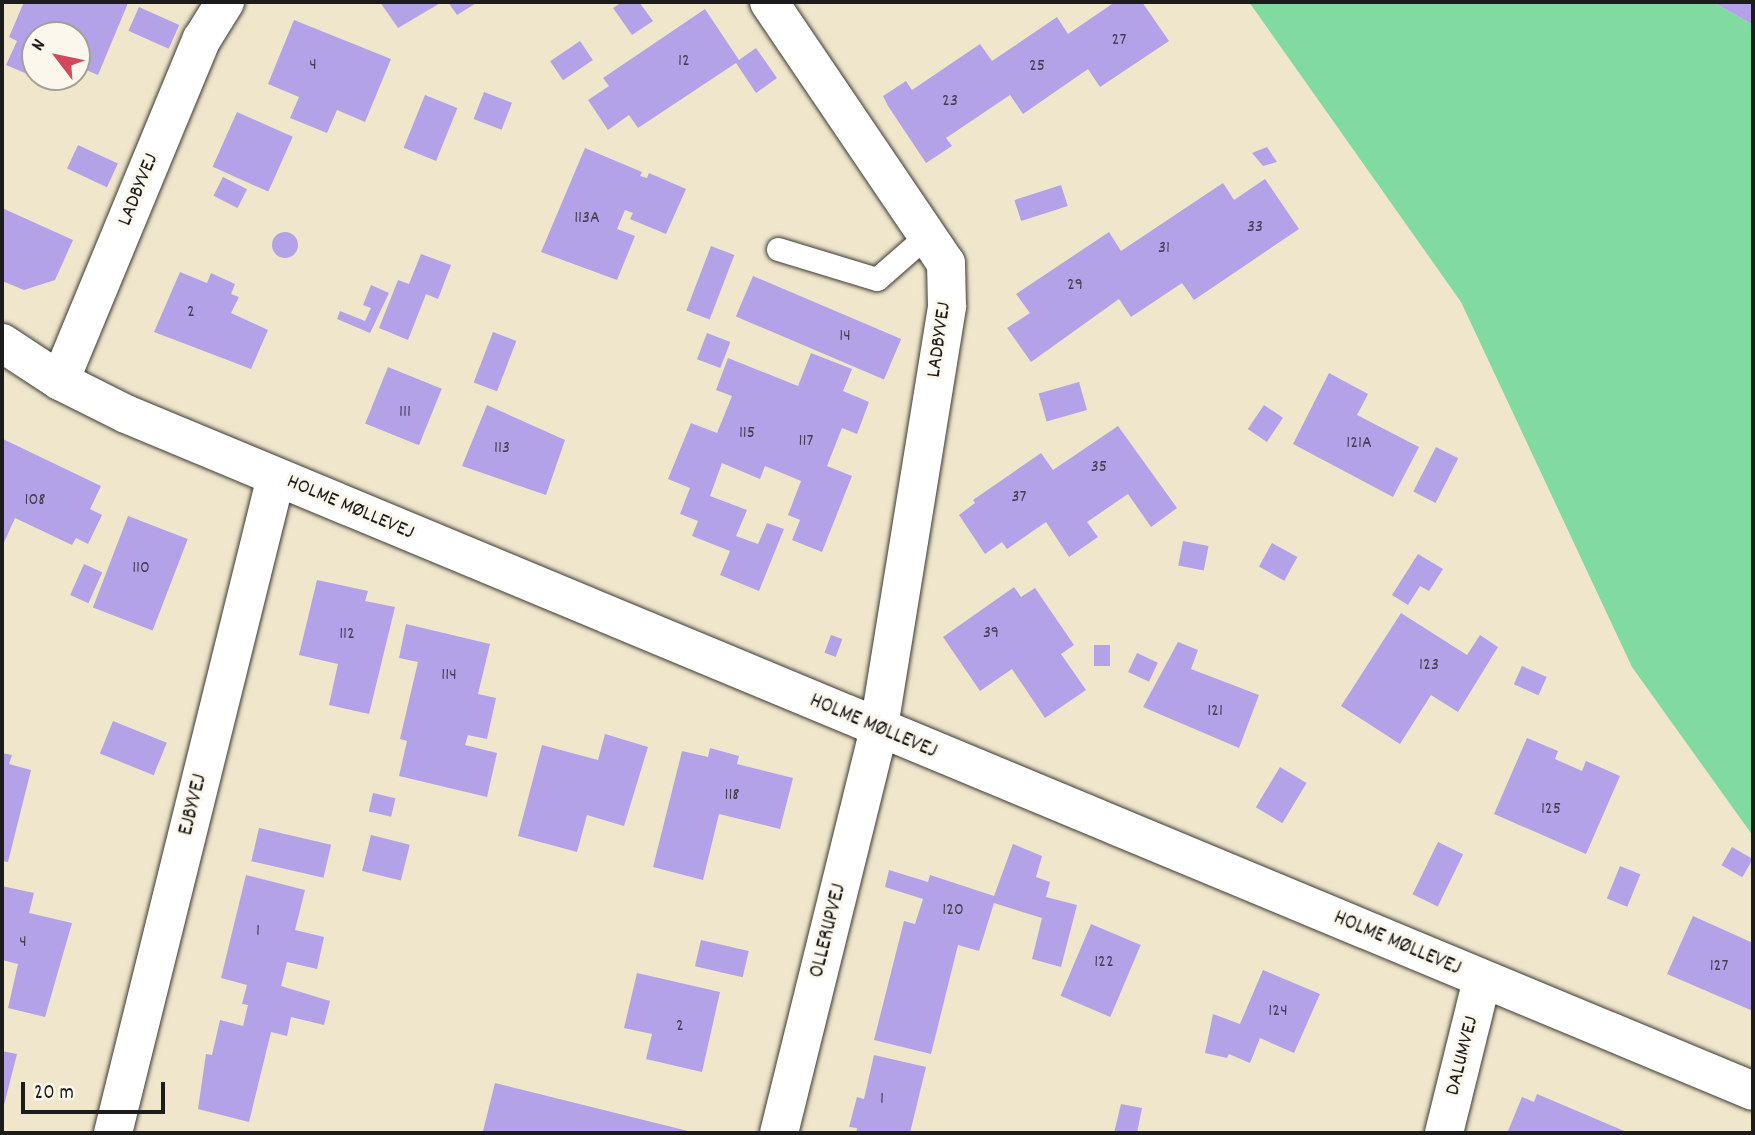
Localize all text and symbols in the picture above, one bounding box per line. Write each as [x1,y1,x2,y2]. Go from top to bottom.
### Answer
north arrow [21,21,91,91]
house number: 27 [1112,30,1126,52]
text: N [26,35,53,57]
house number: 12 [678,51,690,73]
house number: 4 [309,55,317,77]
house number: 25 [1029,56,1045,78]
house number: 23 [942,91,958,113]
street label: LADBYVEJ [113,150,165,230]
house number: 113A [574,208,600,230]
house number: 33 [1247,217,1263,239]
house number: 31 [1158,238,1170,260]
house number: 29 [1067,275,1083,297]
street label: LADBYVEJ [922,301,958,379]
house number: 2 [187,302,195,324]
house number: 14 [839,326,851,348]
house number: 111 [399,402,411,424]
house number: 115 [739,423,755,445]
house number: 117 [799,431,813,453]
house number: 121A [1346,433,1372,455]
house number: 113 [494,438,510,460]
house number: 35 [1091,457,1107,479]
street label: HOLME MØLLEVEJ [283,470,417,546]
house number: 37 [1012,487,1026,509]
house number: 108 [25,490,45,512]
house number: 110 [132,558,150,580]
house number: 39 [983,623,999,645]
house number: 112 [339,624,355,646]
house number: 123 [1419,655,1439,677]
house number: 114 [441,665,457,687]
street label: HOLME MØLLEVEJ [806,689,940,765]
house number: 121 [1207,701,1223,723]
street label: EJBYVEJ [174,772,214,838]
house number: 118 [724,785,740,807]
house number: 125 [1541,799,1561,821]
street label: OLLERUPVEJ [805,881,853,981]
house number: 120 [942,900,964,922]
street label: HOLME MØLLEVEJ [1330,906,1464,982]
house number: 1 [256,921,260,943]
house number: 4 [19,932,27,954]
house number: 122 [1094,952,1114,974]
house number: 127 [1710,956,1728,978]
house number: 124 [1268,1001,1288,1023]
street label: DALUMVEJ [1441,1014,1485,1098]
house number: 2 [676,1016,684,1038]
scale bar [24,1068,168,1112]
text: 20 m [34,1079,74,1109]
house number: 1 [880,1089,884,1111]

